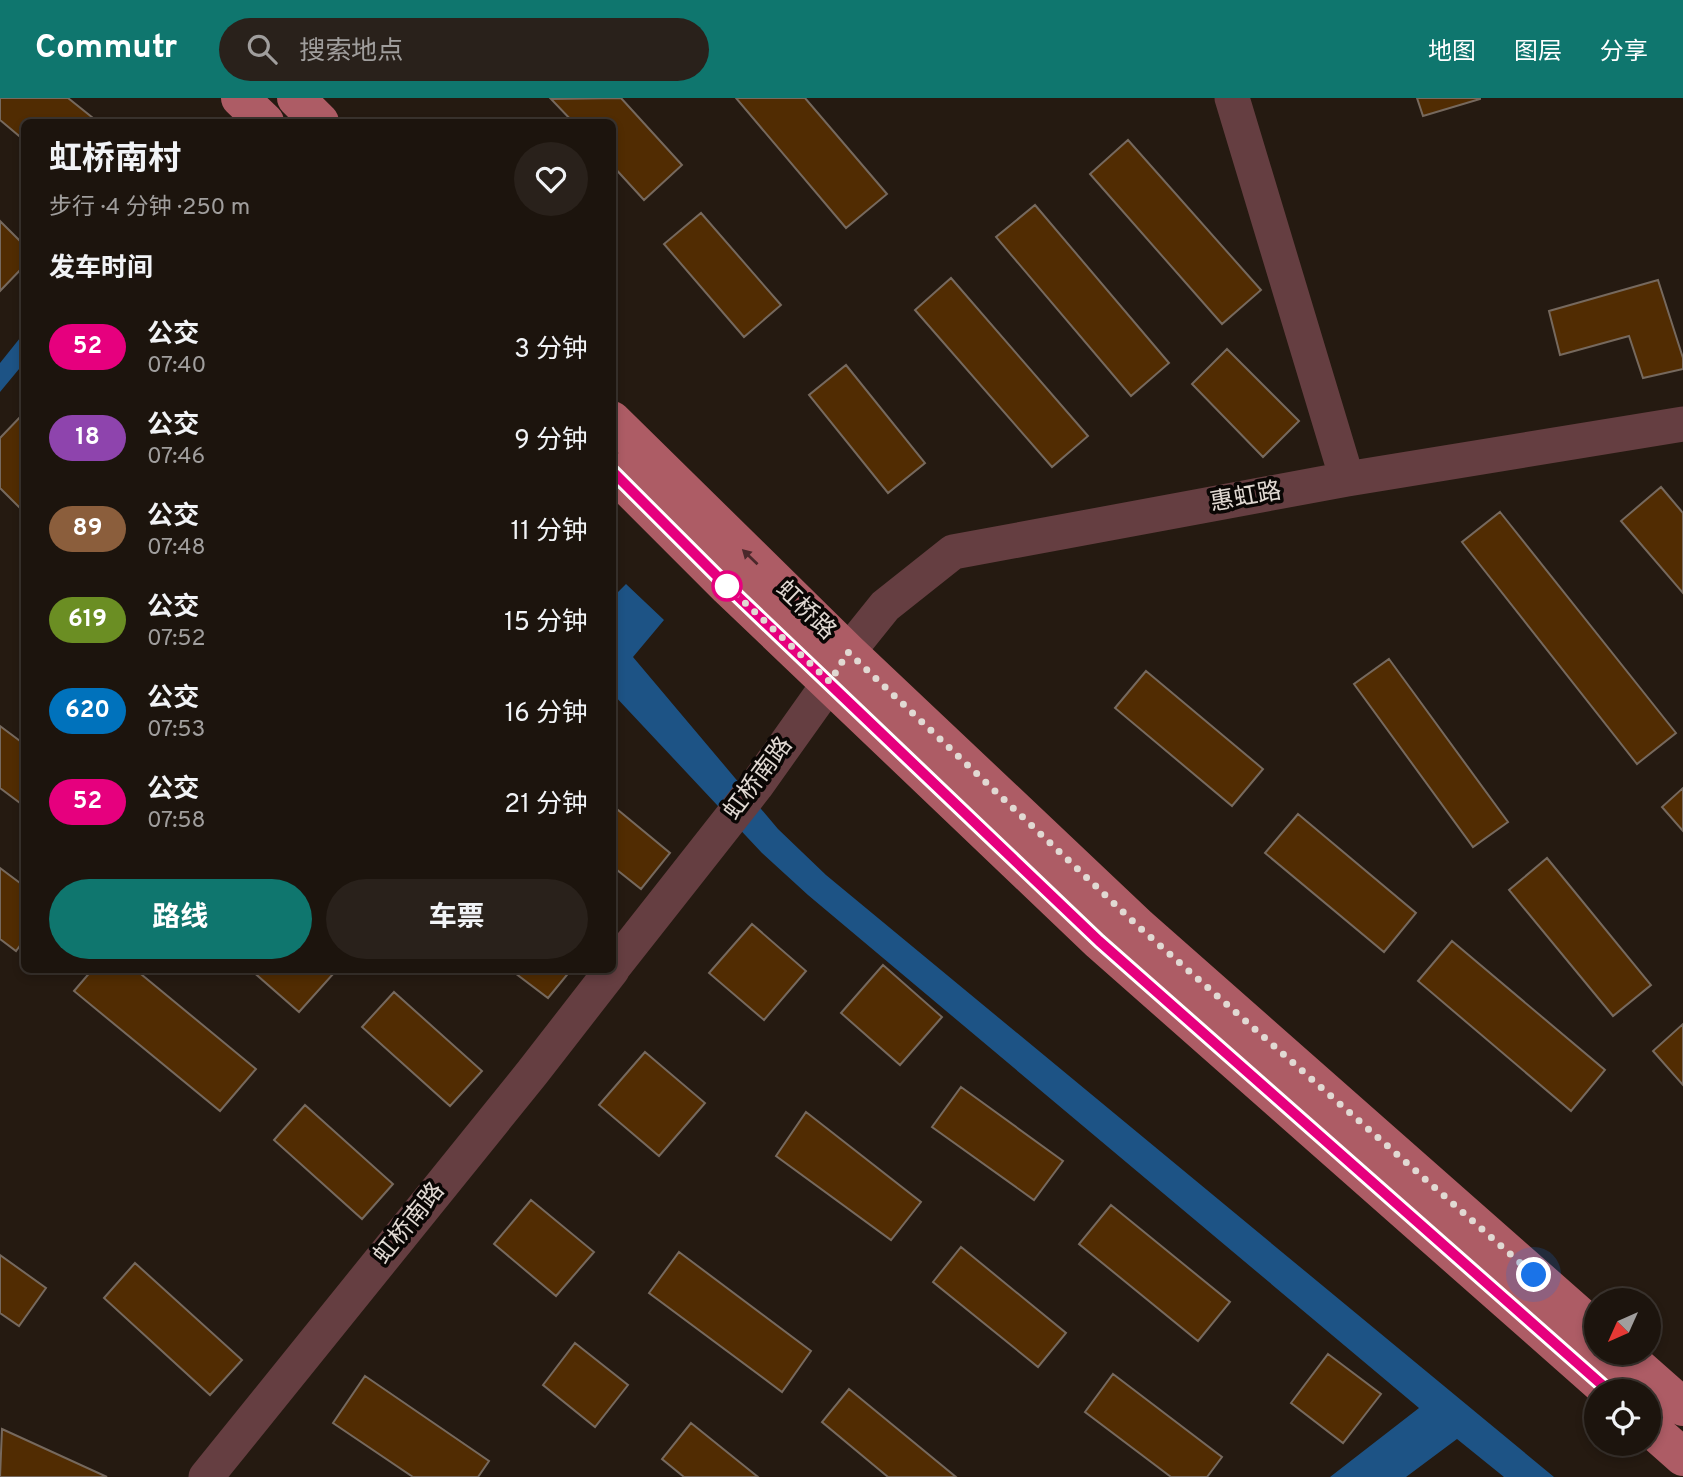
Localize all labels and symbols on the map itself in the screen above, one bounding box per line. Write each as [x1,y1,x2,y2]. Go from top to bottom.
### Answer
street label: 惠虹路 [1208,477,1284,519]
one-way arrow [742,549,759,565]
unlabelled marker [712,571,742,601]
street label: 虹桥路 [769,575,841,647]
street label: 虹桥南路 [718,732,800,826]
street label: 虹桥南路 [368,1177,452,1271]
your location [1516,1257,1551,1292]
north arrow [1584,1288,1661,1365]

